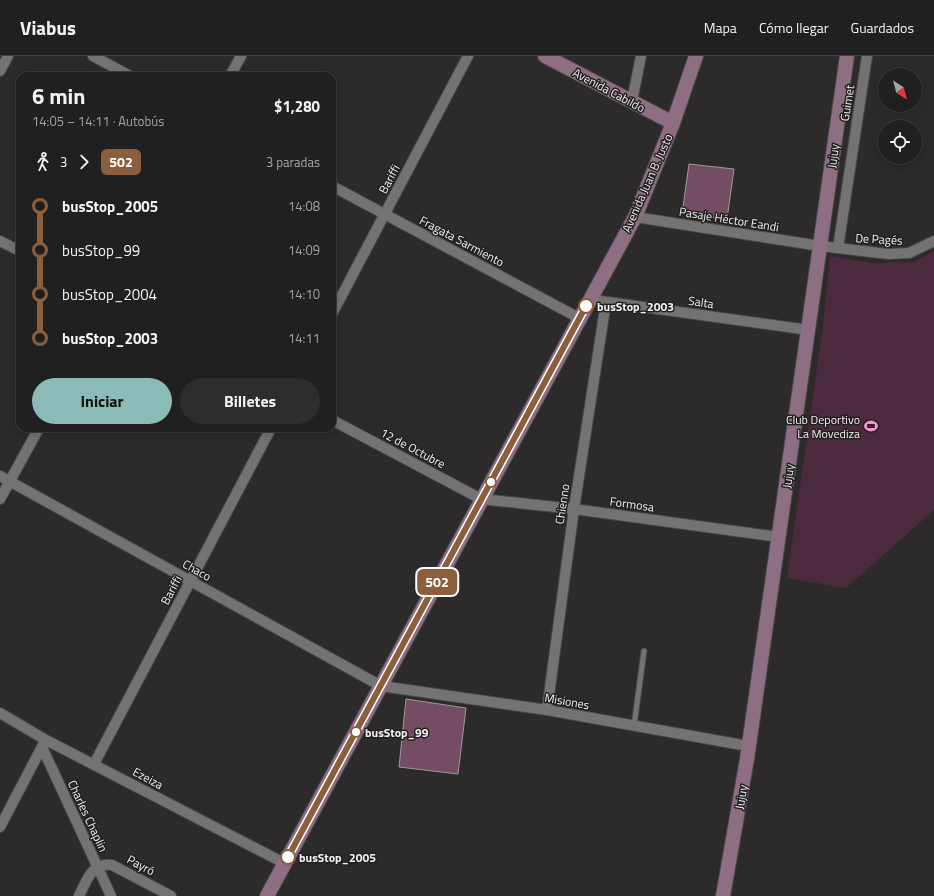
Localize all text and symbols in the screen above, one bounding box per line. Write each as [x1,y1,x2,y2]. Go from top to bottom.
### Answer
text: Viabus [20,13,76,42]
text: Mapa [704,17,737,38]
text: Cómo llegar [759,17,829,38]
text: Guardados [851,17,914,38]
street label: Avenida Cabildo [569,63,649,117]
north arrow [878,68,922,112]
map controls [878,68,922,164]
text: 6 min [32,79,85,113]
street label: Guimet [835,83,859,123]
text: $1,280 [274,95,320,118]
text: 14:05 – 14:11 · Autobús [32,111,164,131]
button: locate [878,120,922,164]
street label: Avenida Juan B. Justo [617,131,677,235]
street label: Jujuy [822,142,844,170]
icon: walk [32,151,54,173]
icon: forward [73,151,95,173]
text: 502 [109,151,133,172]
text: 3 [60,152,67,172]
text: 3 paradas [266,152,320,172]
street label: Bariffi [373,161,405,197]
text: busStop_2005 [62,195,158,218]
text: 14:08 [288,196,320,216]
street label: Pasaje Héctor Eandi [678,202,780,236]
street label: Fragata Sarmiento [416,211,508,271]
street label: De Pagés [855,228,904,250]
text: busStop_99 [62,239,140,262]
text: 14:09 [288,240,320,260]
text: busStop_2004 [62,283,157,306]
text: 14:10 [288,284,320,304]
street label: Salta [687,291,715,313]
place label: busStop_2003 [597,297,674,316]
marker: busStop_2003 [578,298,594,314]
text: busStop_2003 [62,327,158,350]
text: 14:11 [288,328,320,348]
button: Iniciar [32,378,172,424]
button: Billetes [180,378,320,424]
place label: Club Deportivo La Movediza [786,410,860,443]
sports icon: Club Deportivo La Movediza [863,418,879,434]
street label: 12 de Octubre [377,423,449,473]
street label: Jujuy [777,462,799,490]
unlabelled marker [485,476,497,488]
street label: Chienno [550,482,574,526]
street label: Formosa [609,491,655,517]
street label: Chaco [179,554,215,586]
line badge: 502 [414,569,460,595]
text: 502 [425,571,449,592]
street label: Bariffi [155,572,187,608]
street label: Misiones [543,688,591,714]
place label: busStop_99 [365,723,429,742]
marker: busStop_99 [350,726,362,738]
street label: Ezeiza [129,762,167,794]
street label: Charles Chaplin [63,777,113,855]
street label: Jujuy [730,783,753,811]
place label: busStop_2005 [299,848,376,867]
marker: busStop_2005 [280,849,296,865]
street label: Payró [124,850,158,880]

